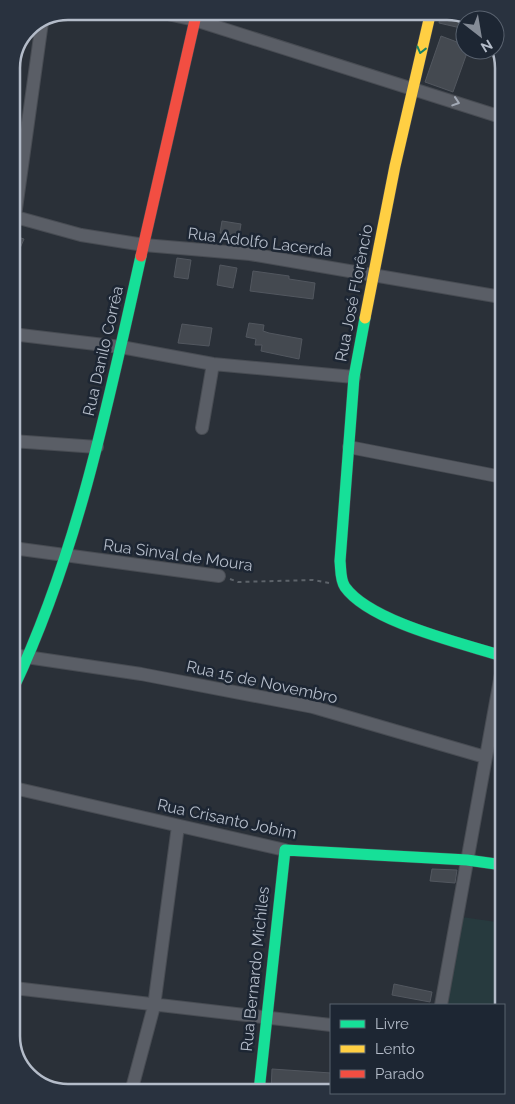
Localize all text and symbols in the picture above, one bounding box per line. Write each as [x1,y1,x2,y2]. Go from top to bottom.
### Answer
north arrow [455,10,505,60]
text: N [478,37,495,56]
one-way arrow [416,45,427,54]
one-way arrow [451,97,460,107]
street label: Rua José Florêncio [331,223,377,363]
street label: Rua Adolfo Lacerda [187,224,333,260]
street label: Rua Danilo Corrêa [79,284,127,418]
street label: Rua Sinval de Moura [102,535,254,575]
street label: Rua 15 de Novembro [185,657,339,707]
street label: Rua Crisanto Jobim [156,795,298,843]
street label: Rua Bernardo Michiles [237,885,273,1052]
legend [330,1004,505,1094]
text: Livre [375,1015,409,1033]
text: Lento [375,1040,415,1058]
text: Parado [375,1065,424,1083]

